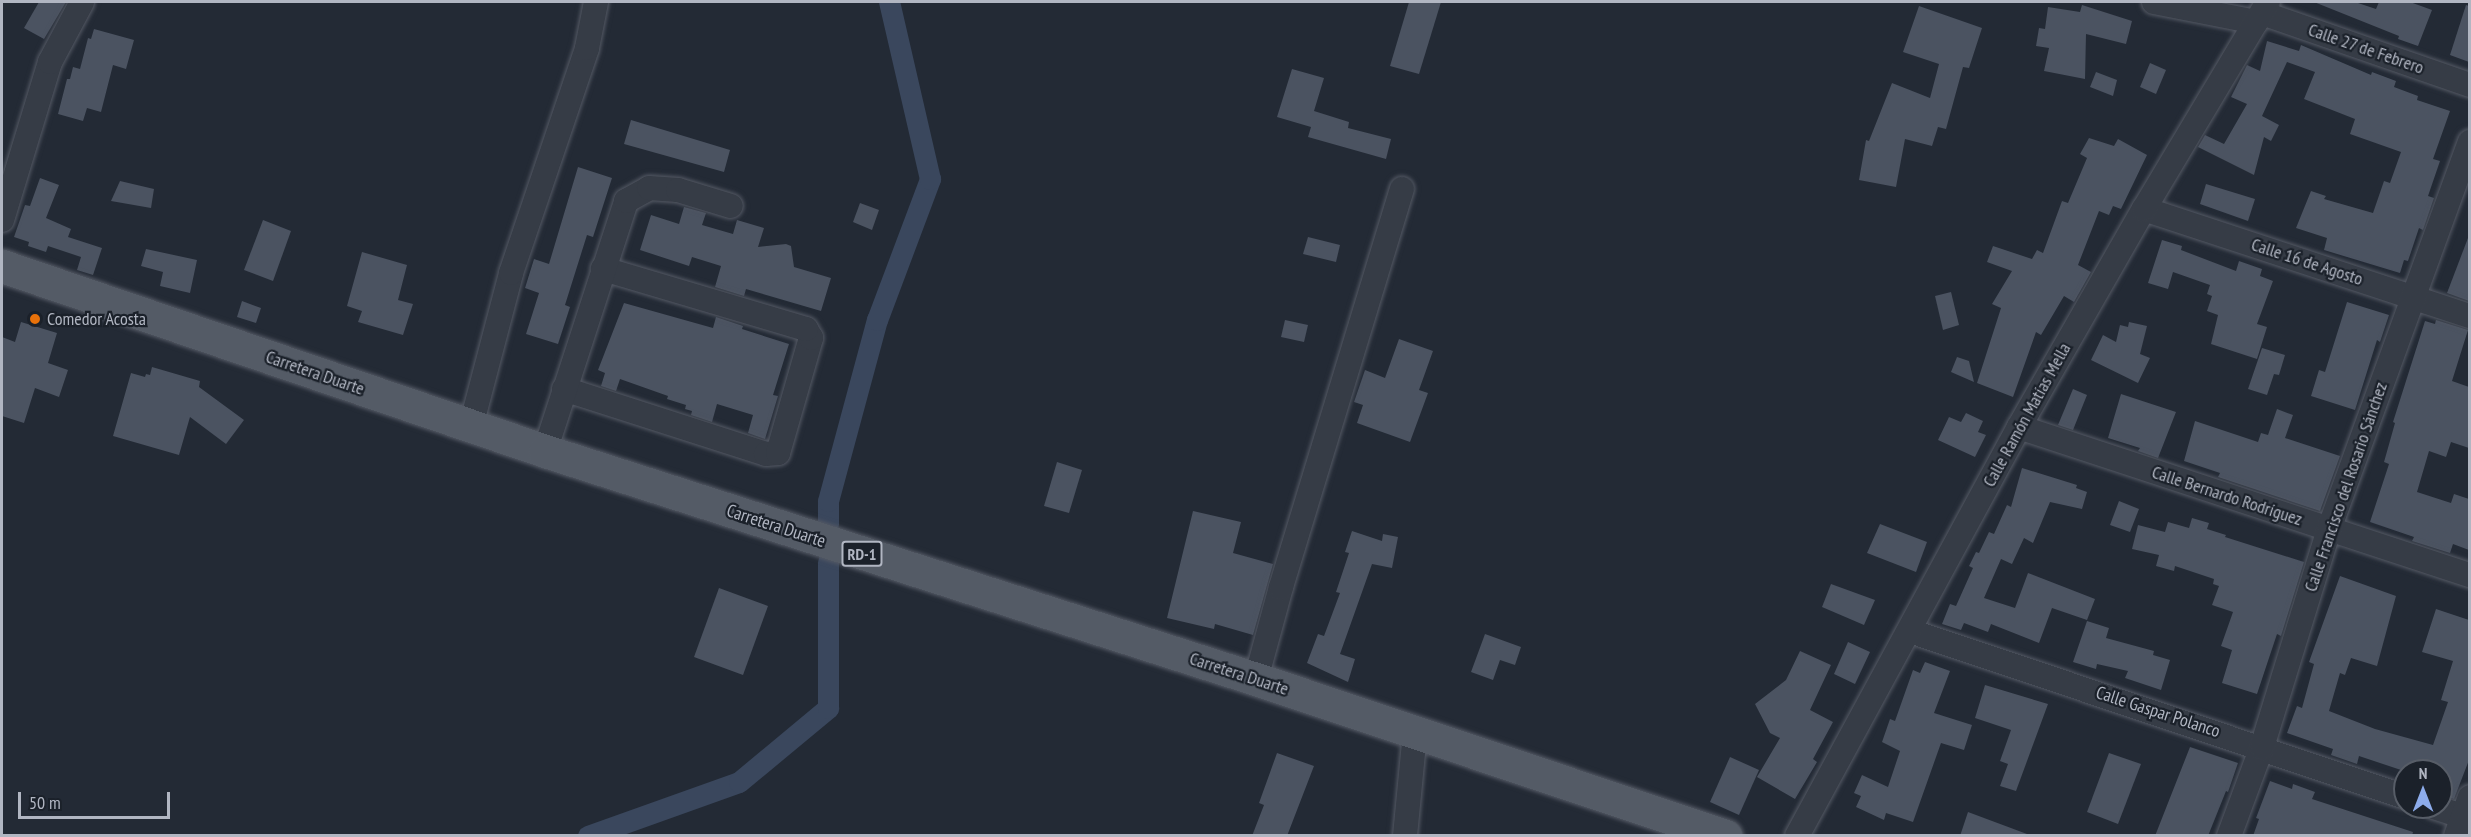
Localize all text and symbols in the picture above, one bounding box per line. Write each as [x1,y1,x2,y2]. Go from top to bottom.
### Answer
street label: Calle 27 de Febrero [2305,19,2427,79]
street label: Calle 16 de Agosto [2248,234,2366,290]
place label: Comedor Acosta [47,308,146,330]
marker: Comedor Acosta [28,312,42,326]
street label: Calle Ramón Matías Mella [1979,339,2075,491]
street label: Carretera Duarte [263,346,367,400]
street label: Calle Francisco del Rosario Sánchez [2300,379,2392,595]
street label: Calle Bernardo Rodríguez [2149,461,2305,531]
street label: Carretera Duarte [724,500,828,552]
road number: RD-1 [841,541,883,567]
street label: Carretera Duarte [1187,648,1291,700]
street label: Calle Gaspar Polanco [2093,682,2223,742]
north arrow [2393,759,2453,819]
text: N [2419,763,2427,783]
scale bar [21,780,172,818]
text: 50 m [29,791,61,814]

